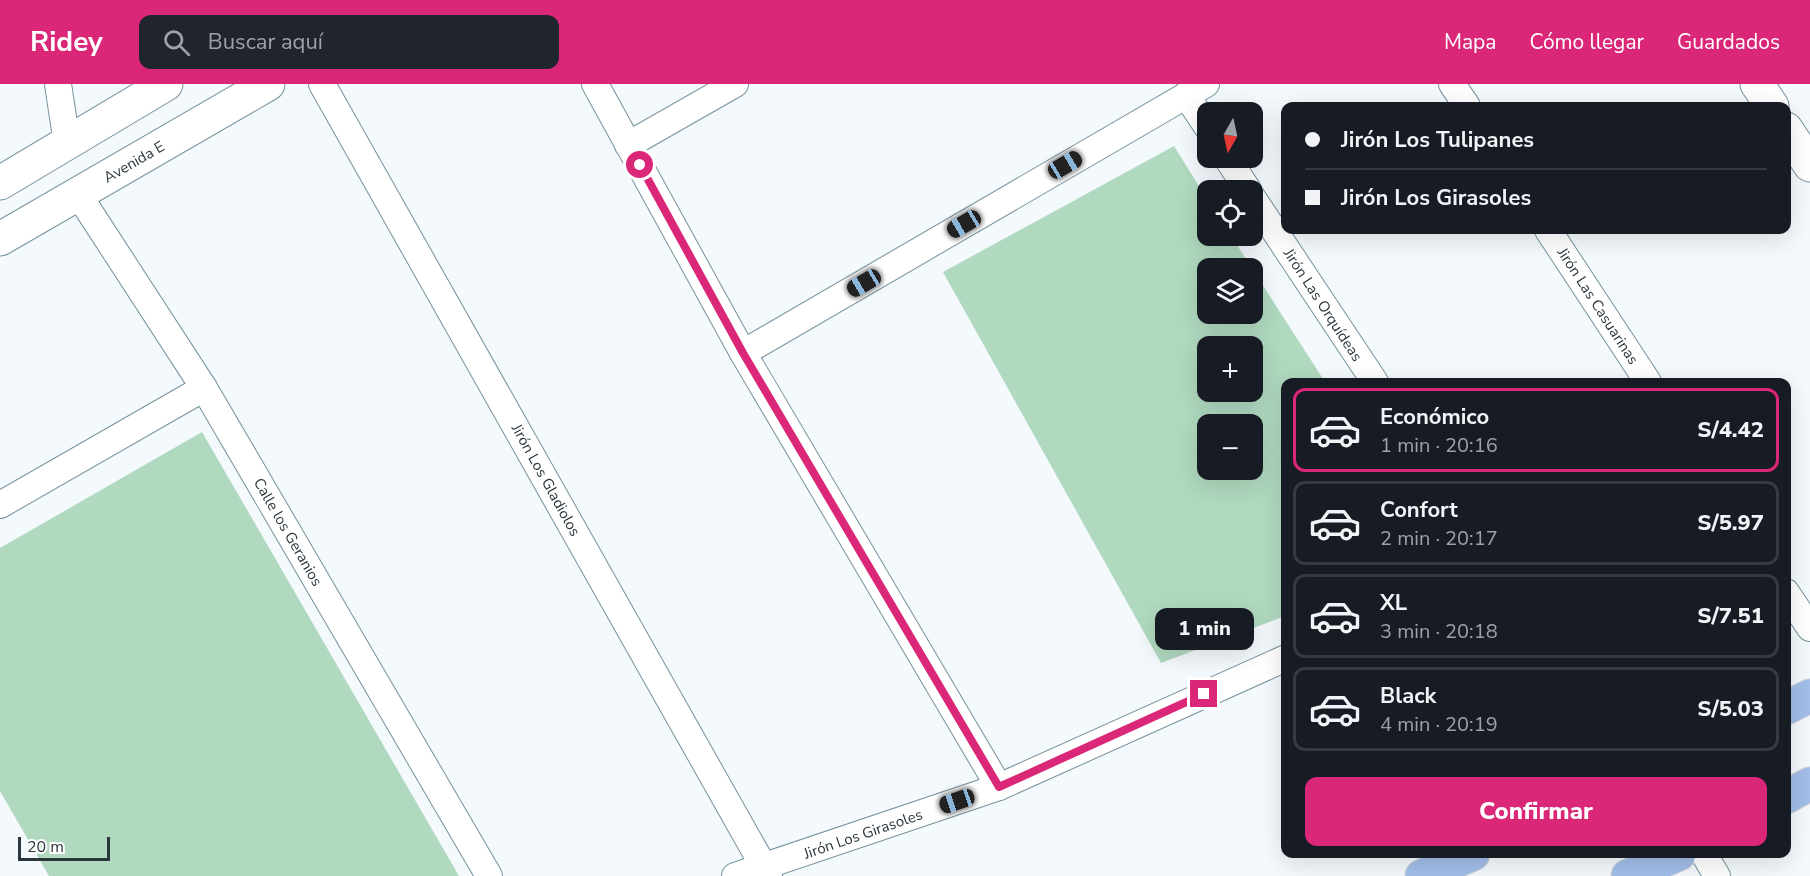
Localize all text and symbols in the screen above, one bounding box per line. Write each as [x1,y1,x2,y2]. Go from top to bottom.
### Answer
search box [139,15,559,69]
text: Ridey [30,23,103,61]
icon: search [160,26,193,59]
text: Buscar aquí [208,27,323,57]
text: Mapa [1444,28,1496,56]
text: Cómo llegar [1529,28,1644,56]
text: Guardados [1677,28,1780,56]
north arrow [1197,102,1263,168]
map controls [1197,102,1263,480]
text: Jirón Los Tulipanes [1341,125,1534,155]
street label: Avenida E [100,136,168,188]
car [1045,148,1085,182]
route start [626,151,653,178]
button: locate [1197,180,1263,246]
text: Jirón Los Girasoles [1341,183,1531,213]
car [944,207,984,241]
street label: Jirón Las Casuarinas [1552,243,1643,368]
street label: Jirón Las Orquídeas [1278,244,1367,365]
button: layers [1197,258,1263,324]
car [844,266,884,300]
button: + [1197,336,1263,402]
text: Económico [1380,402,1489,432]
icon: car [1308,403,1362,457]
button: − [1197,414,1263,480]
text: S/4.42 [1697,415,1764,445]
street label: Jirón Los Gladiolos [506,419,585,540]
text: 1 min · 20:16 [1380,432,1498,459]
street label: Calle los Geranios [249,474,327,590]
text: Confort [1380,495,1458,525]
icon: car [1308,496,1362,550]
text: S/5.97 [1697,508,1764,538]
text: 2 min · 20:17 [1380,525,1498,552]
text: XL [1380,588,1407,618]
icon: car [1308,589,1362,643]
text: S/7.51 [1697,601,1764,631]
callout: 1 min [1154,607,1254,649]
text: 1 min [1178,615,1231,642]
text: 3 min · 20:18 [1380,618,1498,645]
route end [1190,680,1217,707]
text: Black [1380,681,1436,711]
icon: car [1308,682,1362,736]
text: S/5.03 [1697,694,1764,724]
text: 4 min · 20:19 [1380,711,1498,738]
button: Confirmar [1305,777,1767,846]
car [937,787,977,815]
street label: Jirón Los Girasoles [800,804,925,864]
scale bar [18,834,110,862]
text: 20 m [27,836,64,858]

